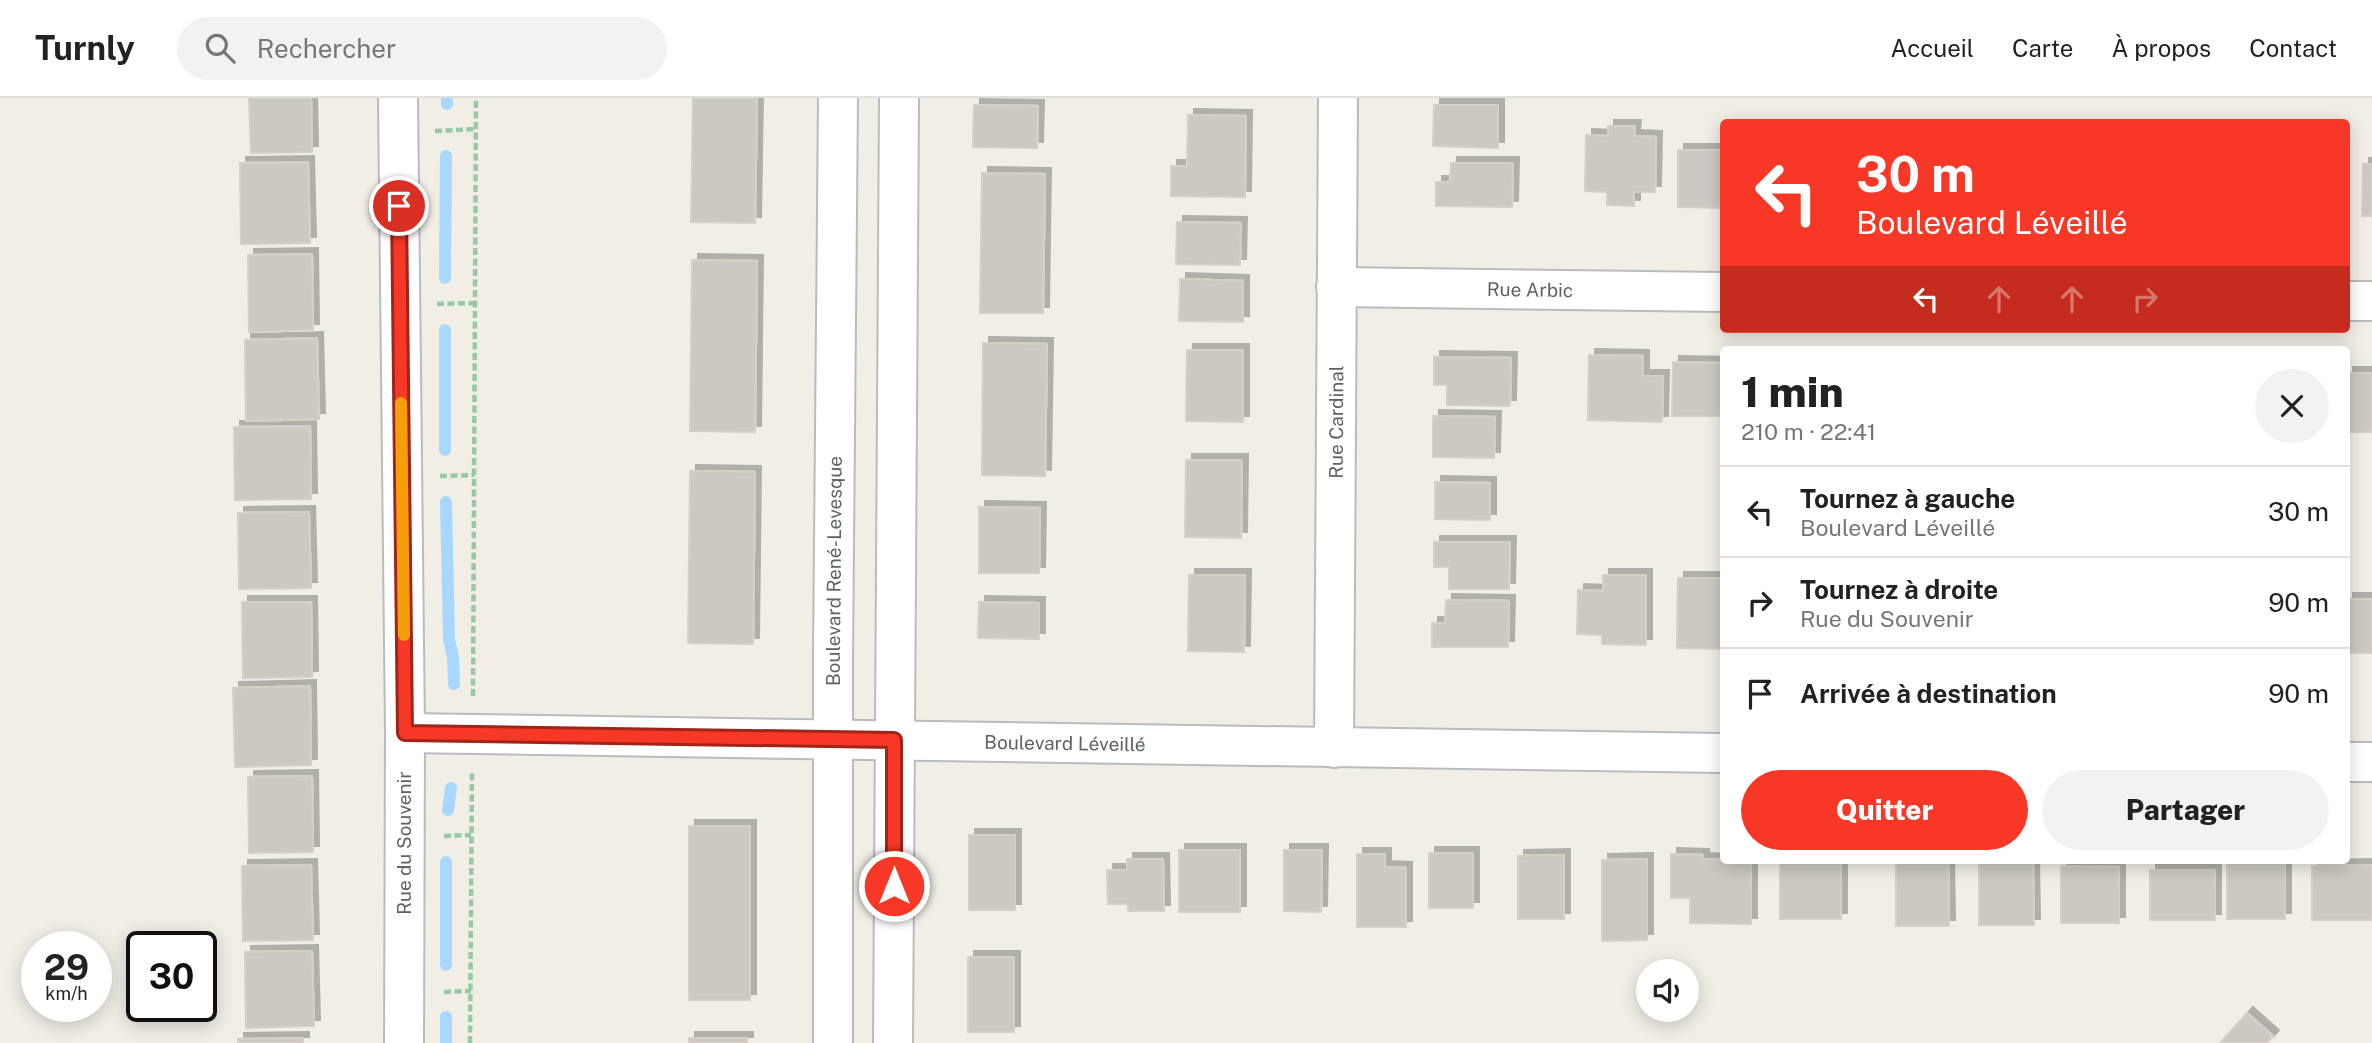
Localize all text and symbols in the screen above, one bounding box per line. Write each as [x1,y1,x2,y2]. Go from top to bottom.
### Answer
search box [177,17,667,80]
text: Turnly [35,29,135,67]
icon: search [201,29,239,67]
text: Rechercher [257,33,396,64]
text: Accueil [1891,34,1974,62]
text: Carte [2012,34,2073,62]
text: À propos [2111,34,2211,62]
text: Contact [2249,34,2337,62]
text: 30 m [1856,145,1975,203]
icon: left [1741,147,1832,238]
pin [369,176,429,236]
icon: arrive [380,187,418,225]
text: Boulevard Léveillé [1856,204,2128,241]
street label: Rue Arbic [1487,278,1573,301]
icon: left [1907,280,1945,318]
icon: ahead [1980,280,2018,318]
icon: ahead [2053,280,2091,318]
icon: right [2126,280,2164,318]
street label: Rue Cardinal [1325,365,1347,479]
text: 1 min [1741,367,1844,416]
button: close [2255,369,2329,443]
text: 210 m · 22:41 [1741,418,1876,445]
street label: Boulevard René-Levesque [822,456,846,686]
text: Tournez à gauche [1800,483,2015,514]
icon: left [1741,493,1779,531]
text: 30 m [2268,496,2329,527]
text: Boulevard Léveillé [1800,514,1995,541]
text: Tournez à droite [1800,574,1998,605]
icon: right [1741,584,1779,622]
text: 90 m [2268,587,2329,618]
text: Rue du Souvenir [1800,605,1974,632]
icon: arrive [1741,675,1779,713]
text: Arrivée à destination [1800,678,2057,709]
text: 90 m [2268,678,2329,709]
street label: Boulevard Léveillé [984,731,1146,755]
button: Quitter [1741,770,2028,850]
button: Partager [2042,770,2329,850]
street label: Rue du Souvenir [393,771,415,915]
position arrow [857,849,931,923]
speed limit sign: 30 [126,931,217,1022]
text: 29 [44,947,89,988]
map controls [1636,959,1699,1022]
button: sound [1636,959,1699,1022]
text: km/h [45,983,88,1004]

